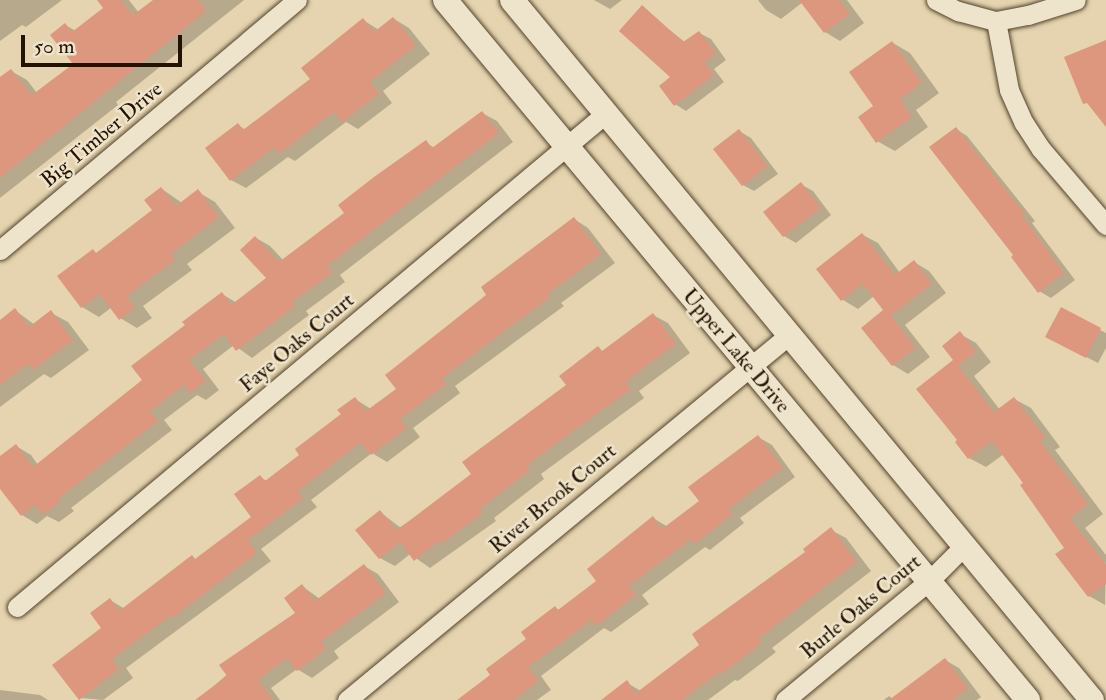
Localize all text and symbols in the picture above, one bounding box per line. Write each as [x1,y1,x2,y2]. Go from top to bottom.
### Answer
scale bar [24,21,186,65]
text: 50 m [34,33,75,60]
street label: Big Timber Drive [36,77,168,193]
street label: Upper Lake Drive [677,284,795,418]
street label: Faye Oaks Court [235,288,359,398]
street label: River Brook Court [485,439,621,559]
street label: Burle Oaks Court [796,549,926,665]

